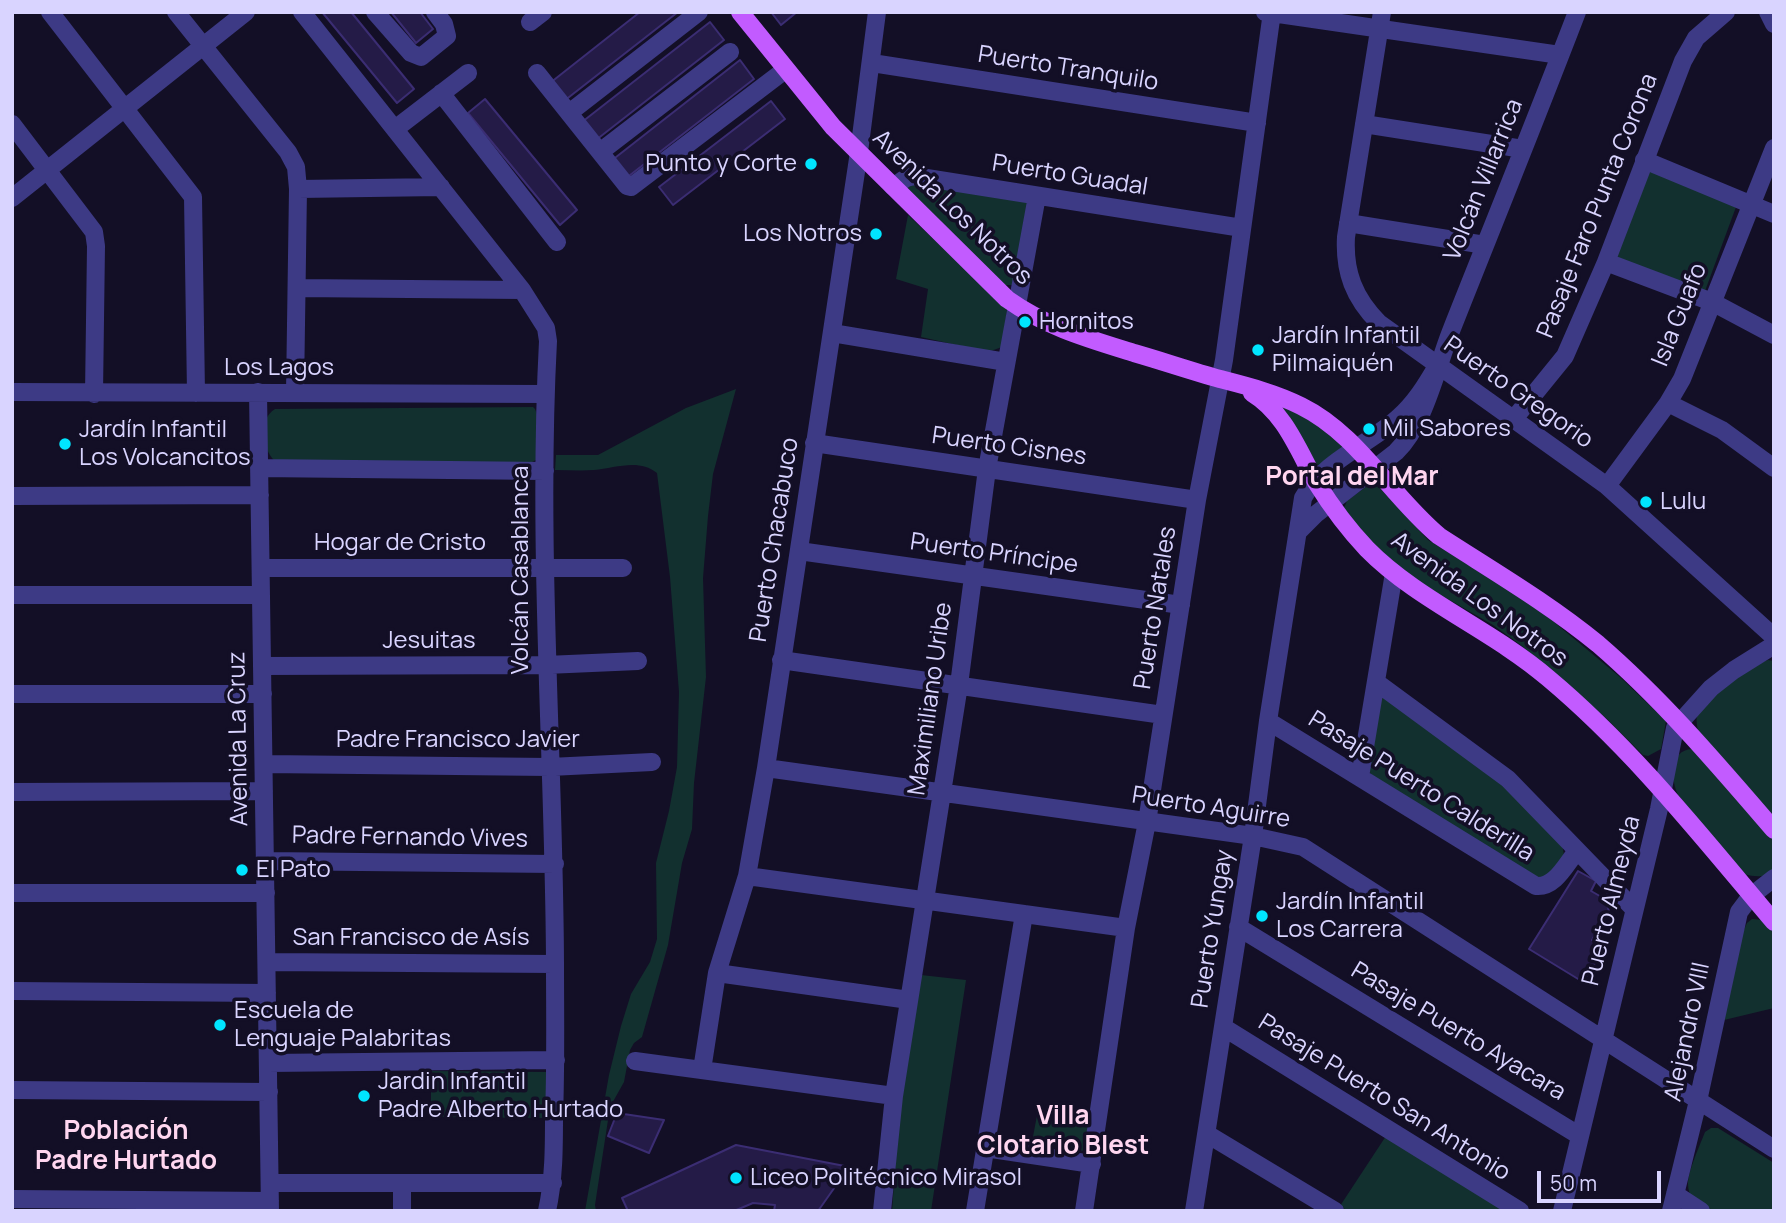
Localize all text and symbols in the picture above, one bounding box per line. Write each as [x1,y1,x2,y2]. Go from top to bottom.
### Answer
street label: Puerto Tranquilo [976,41,1160,97]
street label: Pasaje Faro Punta Corona [1532,70,1664,342]
street label: Volcán Villarrica [1438,95,1530,265]
street label: Avenida Los Notros [866,124,1038,292]
street label: Puerto Guadal [990,149,1150,203]
place label: Punto y Corte [645,150,797,178]
marker: Punto y Corte [803,156,819,172]
place label: Los Notros [743,220,862,248]
marker: Los Notros [868,226,884,242]
street label: Isla Guafo [1646,259,1714,371]
place label: Hornitos [1039,308,1134,336]
marker: Hornitos [1017,314,1033,330]
place label: Jardín Infantil Pilmaiquén [1272,322,1420,378]
street label: Puerto Gregorio [1438,331,1598,455]
marker: Jardín Infantil Pilmaiquén [1250,342,1266,358]
street label: Los Lagos [224,354,334,382]
place label: Mil Sabores [1383,415,1511,443]
place label: Jardín Infantil Los Volcancitos [79,416,251,472]
marker: Mil Sabores [1361,421,1377,437]
street label: Puerto Cisnes [930,422,1088,472]
marker: Jardín Infantil Los Volcancitos [57,436,73,452]
street label: Puerto Chacabuco [745,436,805,644]
district label: Portal del Mar [1265,462,1439,494]
street label: Volcán Casablanca [507,466,535,674]
place label: Lulu [1660,488,1706,516]
marker: Lulu [1638,494,1654,510]
street label: Puerto Natales [1129,525,1183,691]
street label: Avenida Los Notros [1385,526,1573,674]
street label: Puerto Príncipe [908,528,1080,580]
street label: Hogar de Cristo [314,529,486,557]
street label: Maximiliano Uribe [903,601,959,797]
street label: Jesuitas [382,627,476,655]
street label: Avenida La Cruz [223,651,255,827]
street label: Pasaje Puerto Calderilla [1303,706,1539,868]
street label: Padre Francisco Javier [336,726,580,754]
street label: Puerto Aguirre [1130,781,1292,835]
street label: Puerto Almeyda [1577,813,1647,989]
street label: Padre Fernando Vives [292,822,528,854]
street label: Puerto Yungay [1186,848,1240,1010]
place label: El Pato [256,856,331,884]
marker: El Pato [234,862,250,878]
place label: Jardín Infantil Los Carrera [1276,888,1424,944]
marker: Jardín Infantil Los Carrera [1254,908,1270,924]
street label: San Francisco de Asís [292,924,530,952]
street label: Pasaje Puerto Ayacara [1346,957,1570,1107]
street label: Alejandro VIII [1659,960,1717,1104]
place label: Escuela de Lenguaje Palabritas [234,997,451,1053]
street label: Pasaje Puerto San Antonio [1253,1009,1515,1187]
marker: Escuela de Lenguaje Palabritas [212,1017,228,1033]
place label: Jardin Infantil Padre Alberto Hurtado [378,1068,623,1124]
marker: Jardin Infantil Padre Alberto Hurtado [356,1088,372,1104]
district label: Villa Clotario Blest [977,1101,1149,1162]
district label: Población Padre Hurtado [35,1116,217,1178]
scale bar [1541,1156,1665,1200]
place label: Liceo Politécnico Mirasol [750,1164,1022,1192]
text: 50 m [1550,1169,1597,1197]
marker: Liceo Politécnico Mirasol [728,1170,744,1186]

